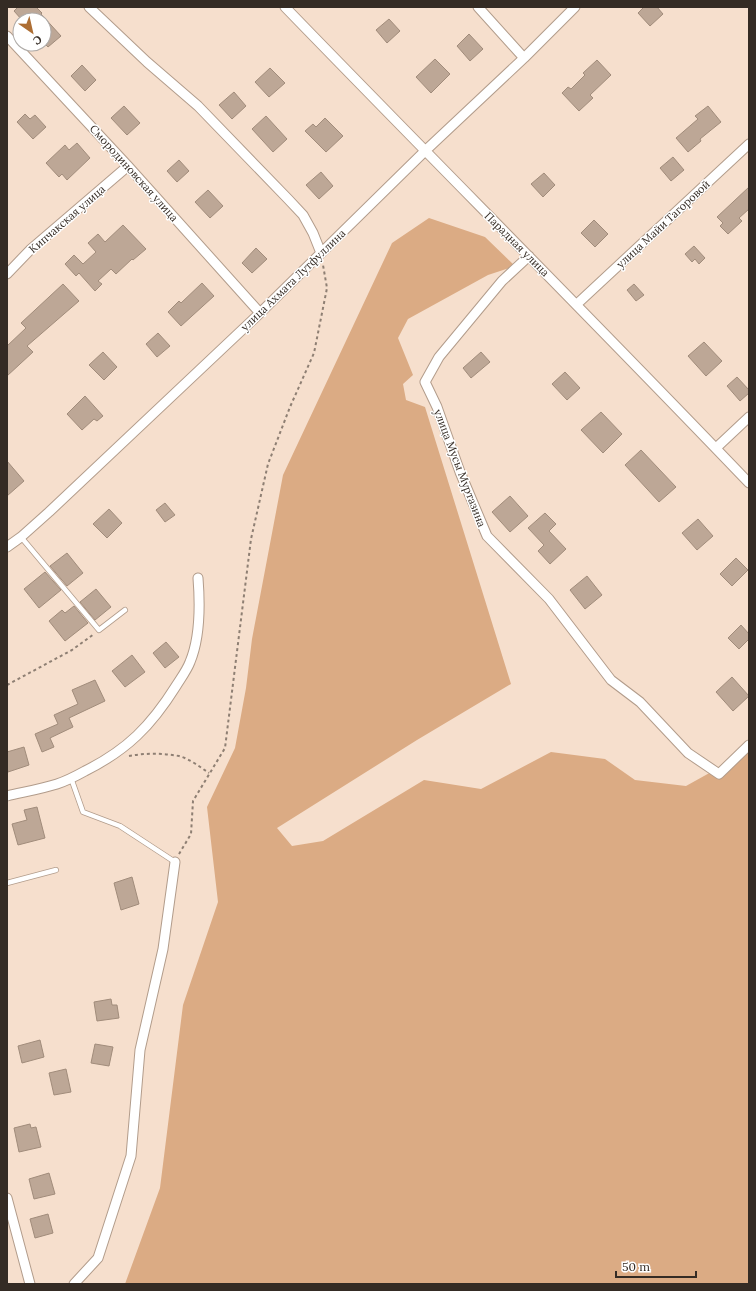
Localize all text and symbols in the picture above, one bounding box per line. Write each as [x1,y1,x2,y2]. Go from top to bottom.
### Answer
north arrow [12,12,52,52]
text: С [30,32,45,48]
street label: Смородиновская улица [87,122,181,225]
street label: улица Майи Тагоровой [613,177,713,271]
street label: Кипчакская улица [26,182,108,256]
street label: Парадная улица [482,209,552,279]
street label: улица Ахмата Лутфуллина [238,226,349,334]
street label: улица Мусы Муртазина [431,407,489,529]
scale bar [616,1253,696,1279]
text: 50 m [622,1259,650,1274]

